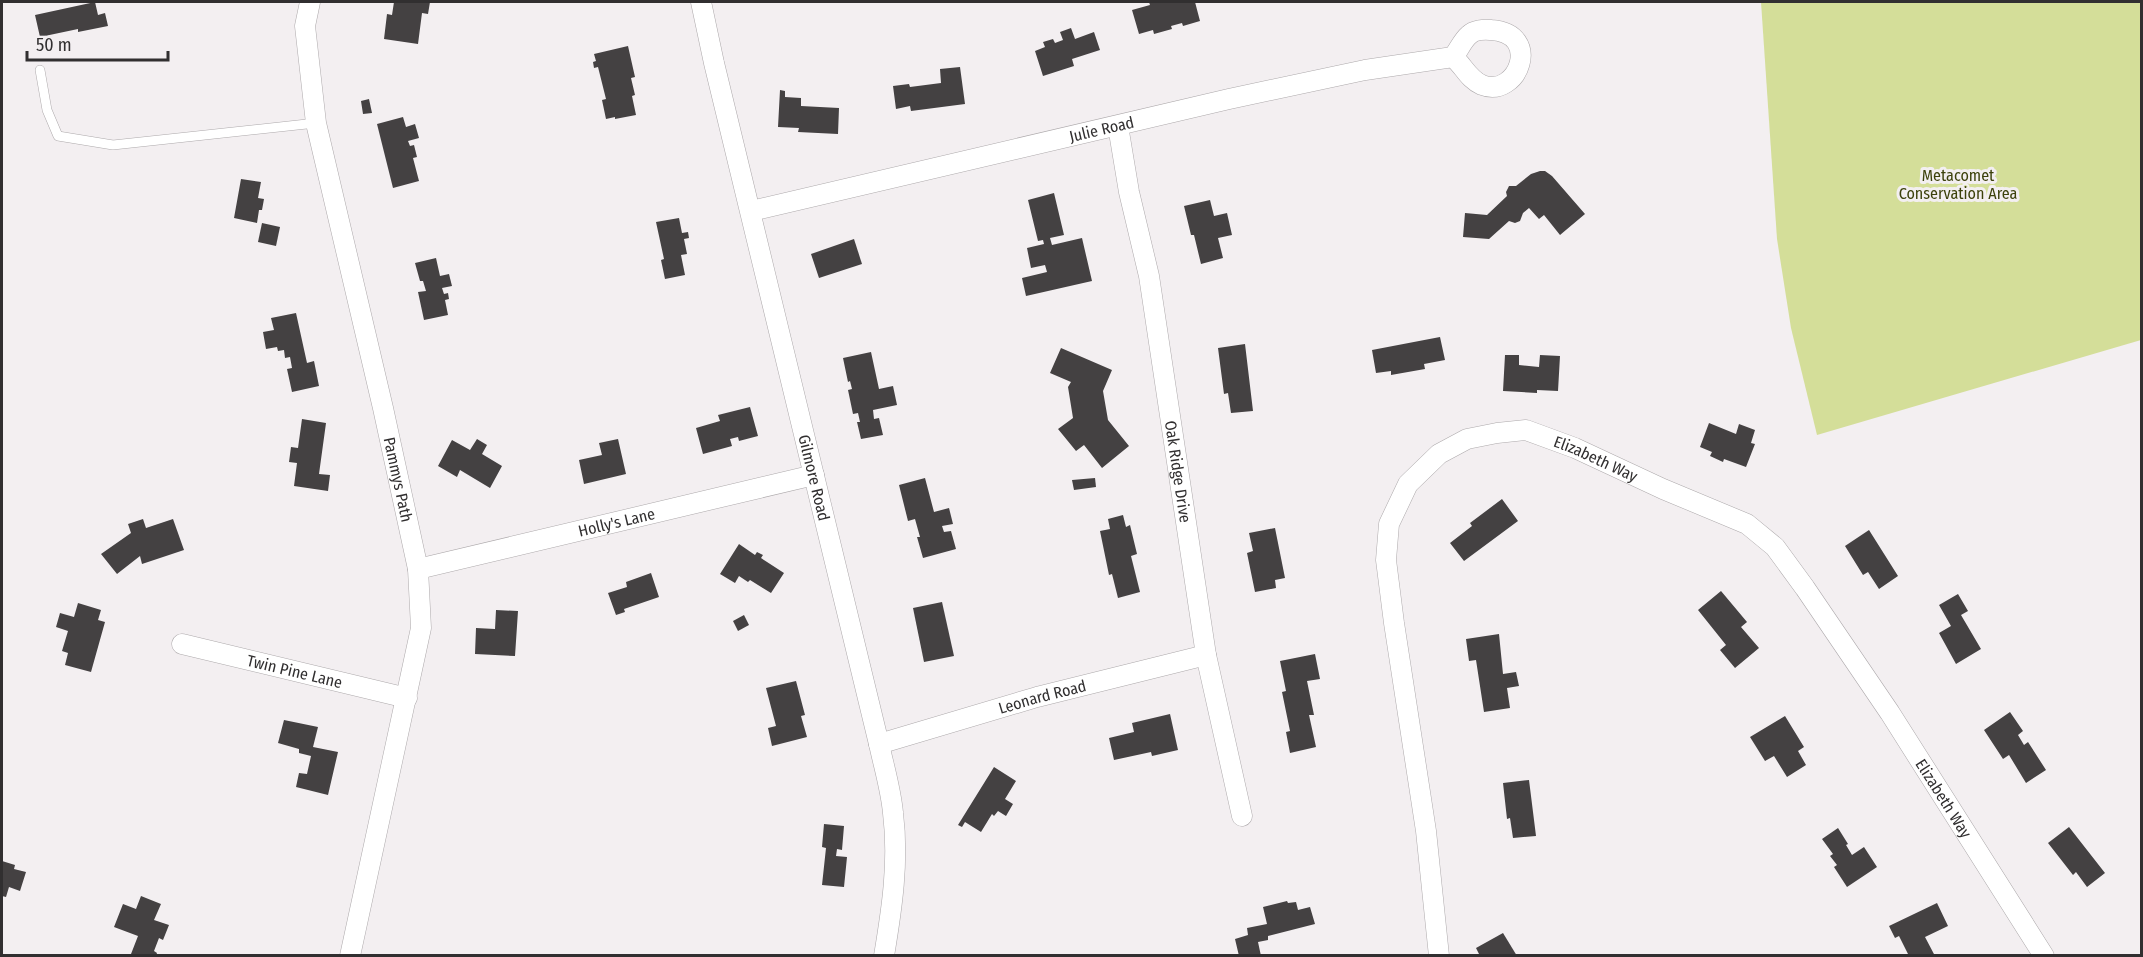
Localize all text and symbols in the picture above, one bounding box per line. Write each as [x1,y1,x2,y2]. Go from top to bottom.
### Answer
scale bar [27,24,168,62]
text: 50 m [36,34,72,56]
street label: Julie Road [1067,112,1136,146]
park label: Metacomet Conservation Area [1899,166,2018,203]
street label: Oak Ridge Drive [1161,419,1195,524]
street label: Elizabeth Way [1551,432,1641,486]
street label: Gilmore Road [795,433,834,523]
street label: Pammys Path [380,435,417,524]
street label: Holly's Lane [576,504,657,540]
street label: Twin Pine Lane [245,650,344,692]
street label: Leonard Road [996,676,1088,717]
street label: Elizabeth Way [1912,755,1976,842]

